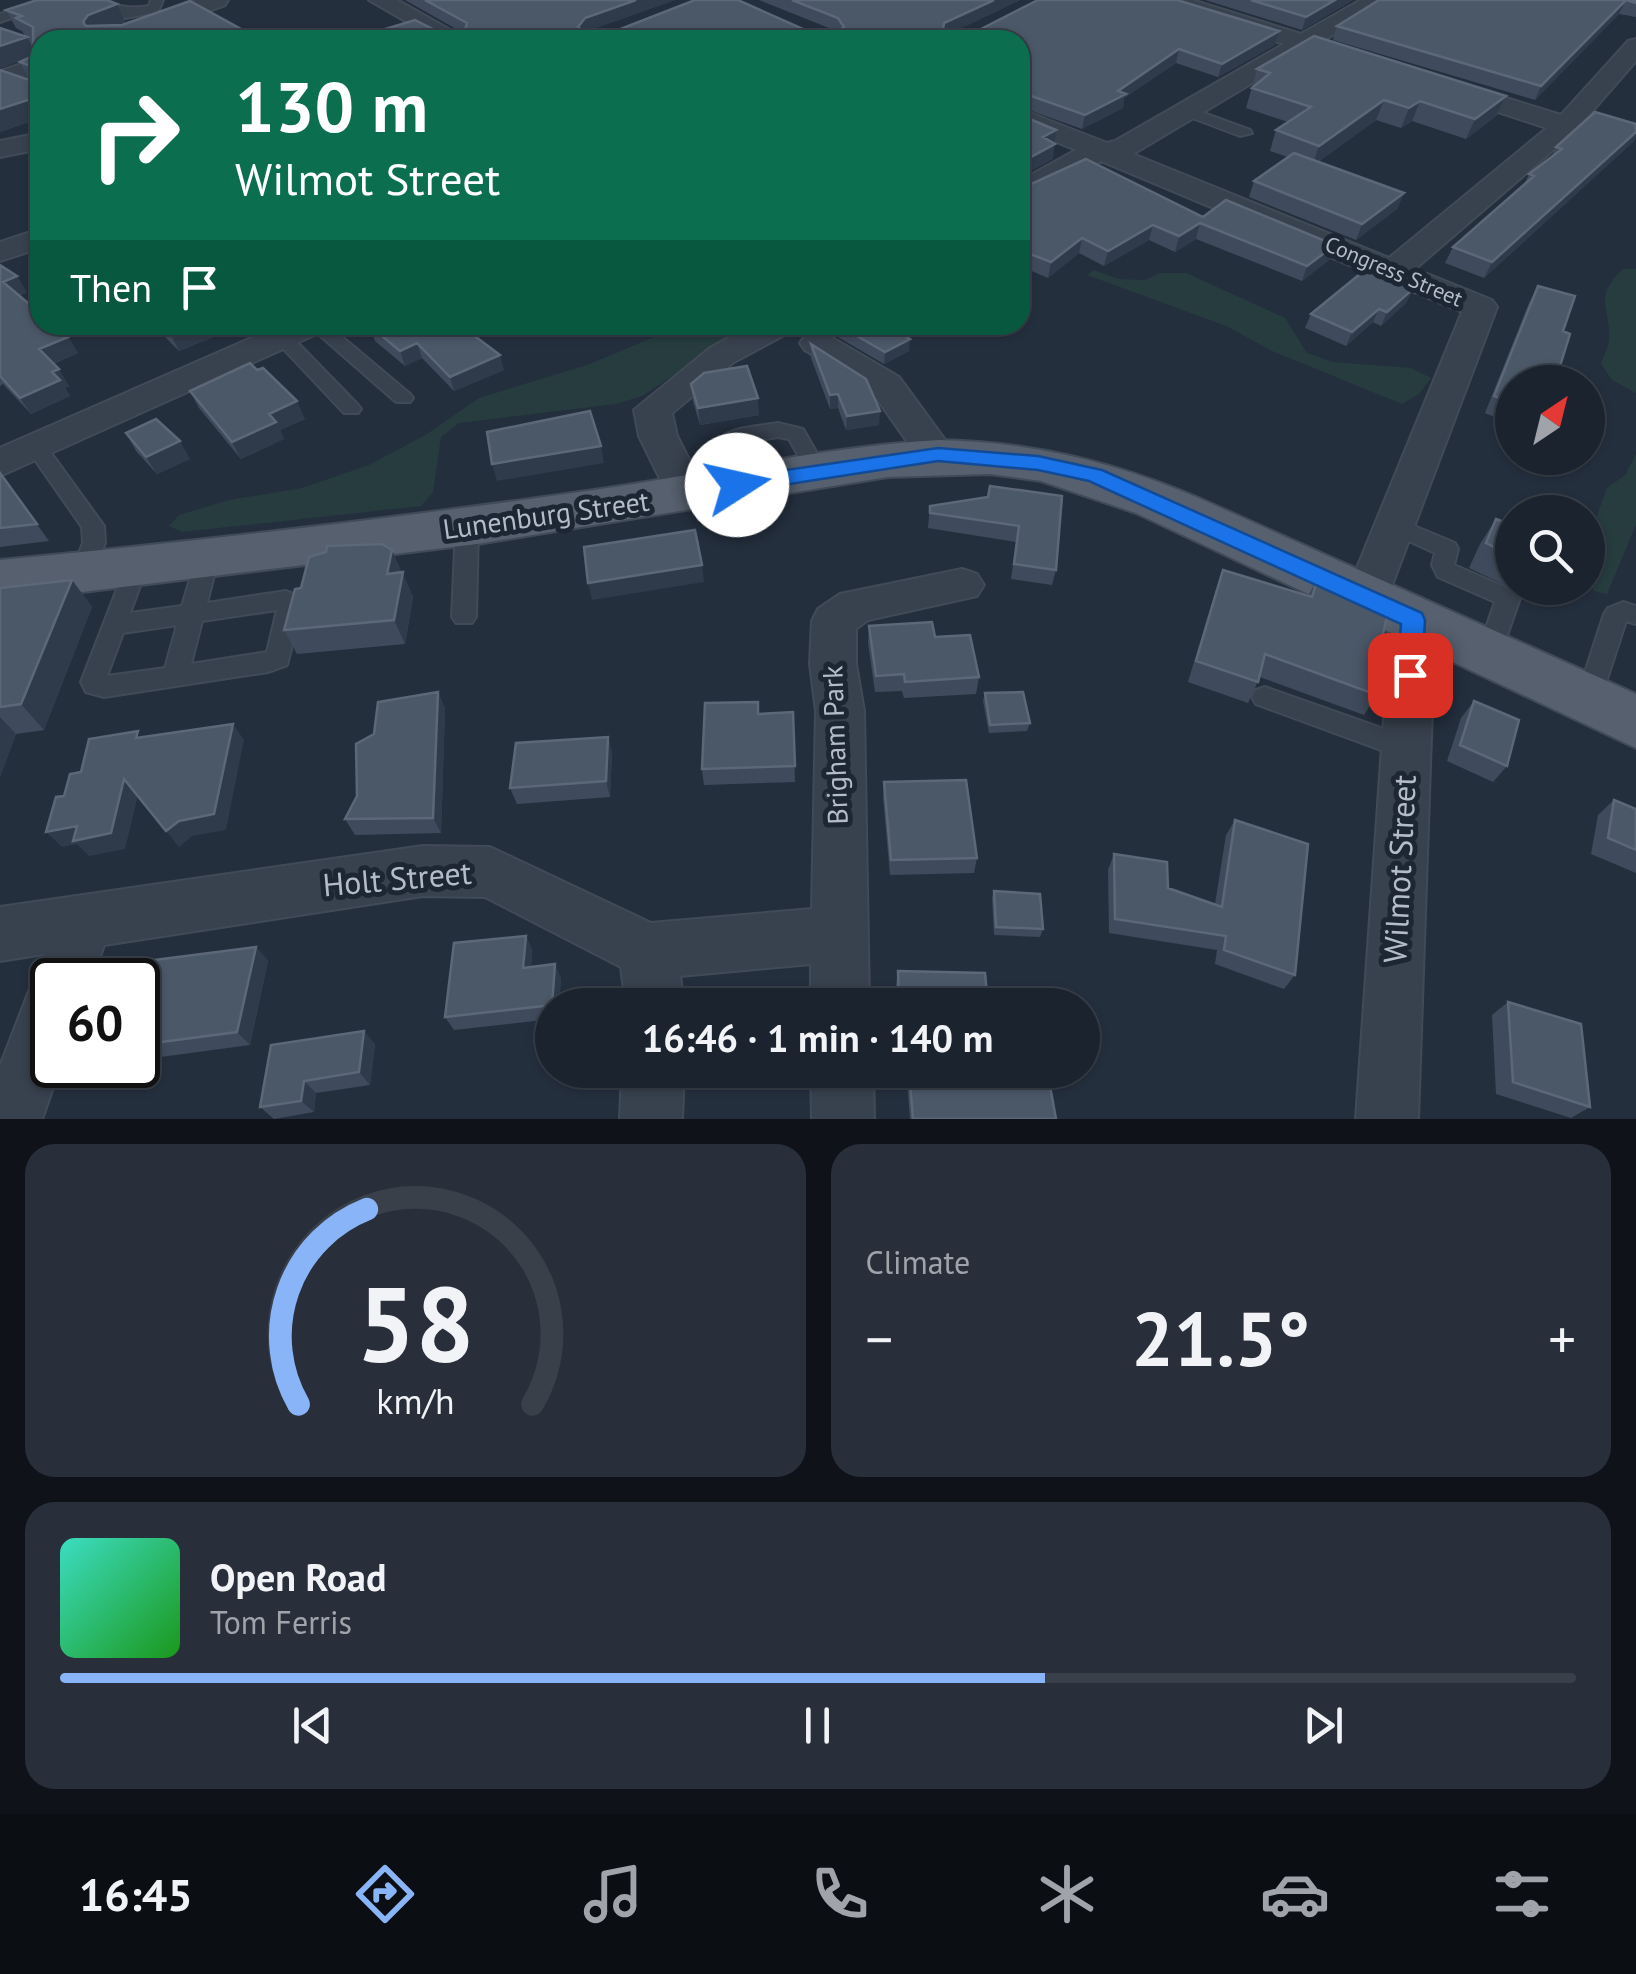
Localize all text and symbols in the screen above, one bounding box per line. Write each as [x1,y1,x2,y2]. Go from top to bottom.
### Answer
text: 130 m [235,61,428,151]
icon: right [70,70,200,200]
text: Wilmot Street [235,149,500,207]
street label: Congress Street [1321,229,1467,313]
icon: arrive [172,260,227,315]
text: Then [70,263,152,312]
north arrow [1495,365,1605,475]
map controls [1495,365,1605,605]
position arrow [685,433,789,537]
street label: Lunenburg Street [441,482,652,547]
button: search [1495,495,1605,605]
pin [1368,633,1453,718]
icon: arrive [1383,648,1438,703]
street label: Brigham Park [813,664,856,825]
street label: Wilmot Street [1373,773,1425,964]
street label: Holt Street [321,851,473,905]
speed limit sign: 60 [30,958,160,1088]
text: 16:46 · 1 min · 140 m [642,1013,993,1062]
text: Climate [866,1241,970,1283]
text: 58 [356,1256,474,1391]
text: 21.5° [1131,1290,1310,1387]
text: − [866,1303,893,1374]
text: + [1548,1303,1576,1374]
text: km/h [376,1378,454,1424]
text: Open Road [210,1552,386,1601]
text: Tom Ferris [210,1601,352,1643]
icon: previous [285,1698,340,1753]
icon: pause [790,1698,845,1753]
icon: next [1296,1698,1351,1753]
icon: directions [350,1859,420,1929]
icon: music [578,1859,648,1929]
icon: phone [805,1859,875,1929]
icon: climate [1032,1859,1102,1929]
icon: car [1260,1859,1330,1929]
icon: filters [1487,1859,1557,1929]
text: 16:45 [79,1865,193,1923]

